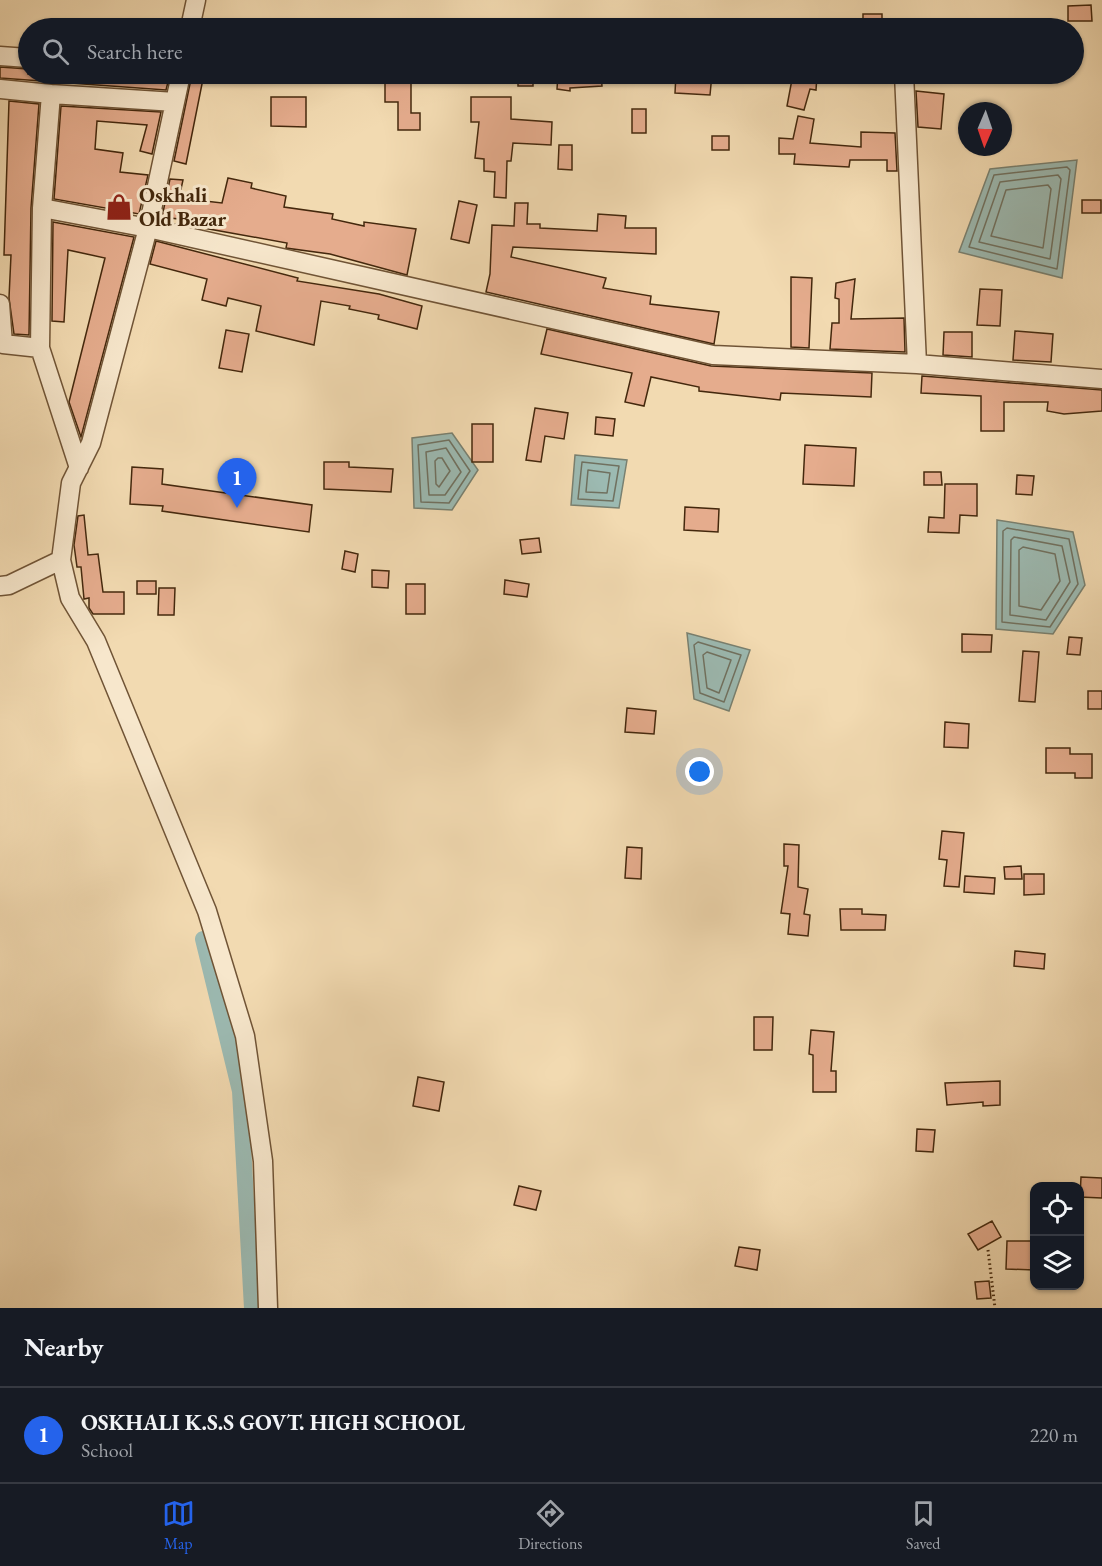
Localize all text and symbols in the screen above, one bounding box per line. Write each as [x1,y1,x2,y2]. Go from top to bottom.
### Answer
search box [18,18,1084,84]
icon: search [39,35,72,68]
text: Search here [87,37,182,66]
north arrow [958,102,1012,156]
place label: Oskhali Old Bazar [139,181,226,232]
shop icon: Oskhali Old Bazar [104,192,134,222]
pin: 1 [218,458,256,508]
your location [685,757,714,786]
map controls [1030,1182,1084,1290]
button: locate [1030,1182,1084,1236]
button: layers [1030,1236,1084,1290]
text: Nearby [24,1330,104,1364]
text: OSKHALI K.S.S GOVT. HIGH SCHOOL [81,1408,465,1437]
text: 1 [38,1422,49,1448]
text: 220 m [1030,1422,1078,1448]
text: School [81,1437,133,1463]
tab: Map [162,1497,195,1554]
tab: Directions [518,1497,583,1554]
tab: Saved [906,1497,940,1554]

